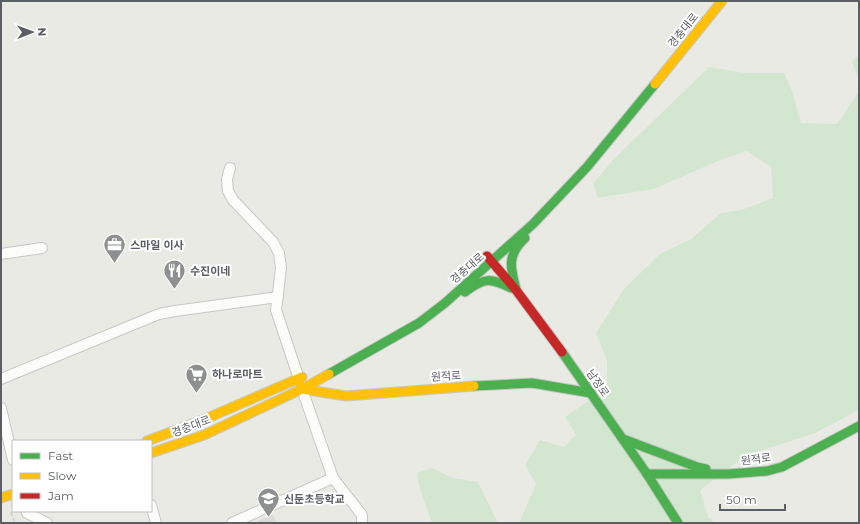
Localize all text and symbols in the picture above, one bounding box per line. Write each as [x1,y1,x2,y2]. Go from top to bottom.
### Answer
street label: 경충대로 [665,10,701,50]
north arrow [12,12,52,52]
text: N [35,27,49,36]
office icon: 스마일 이사 [102,232,128,265]
place label: 스마일 이사 [130,238,184,252]
street label: 경충대로 [447,249,487,287]
restaurant icon: 수진이네 [161,258,187,291]
place label: 수진이네 [190,264,230,278]
supermarket icon: 하나로마트 [183,361,209,394]
place label: 하나로마트 [212,367,263,381]
street label: 남정로 [584,367,612,399]
street label: 원적로 [430,368,462,384]
street label: 경충대로 [170,412,212,440]
legend [12,440,152,512]
text: Fast [48,448,73,463]
street label: 원적로 [740,450,772,468]
text: Slow [48,468,77,483]
school or university icon: 신둔초등학교 [256,486,282,519]
scale bar [720,486,785,512]
text: Jam [47,488,74,503]
place label: 신둔초등학교 [284,492,345,506]
text: 50 m [726,492,757,507]

